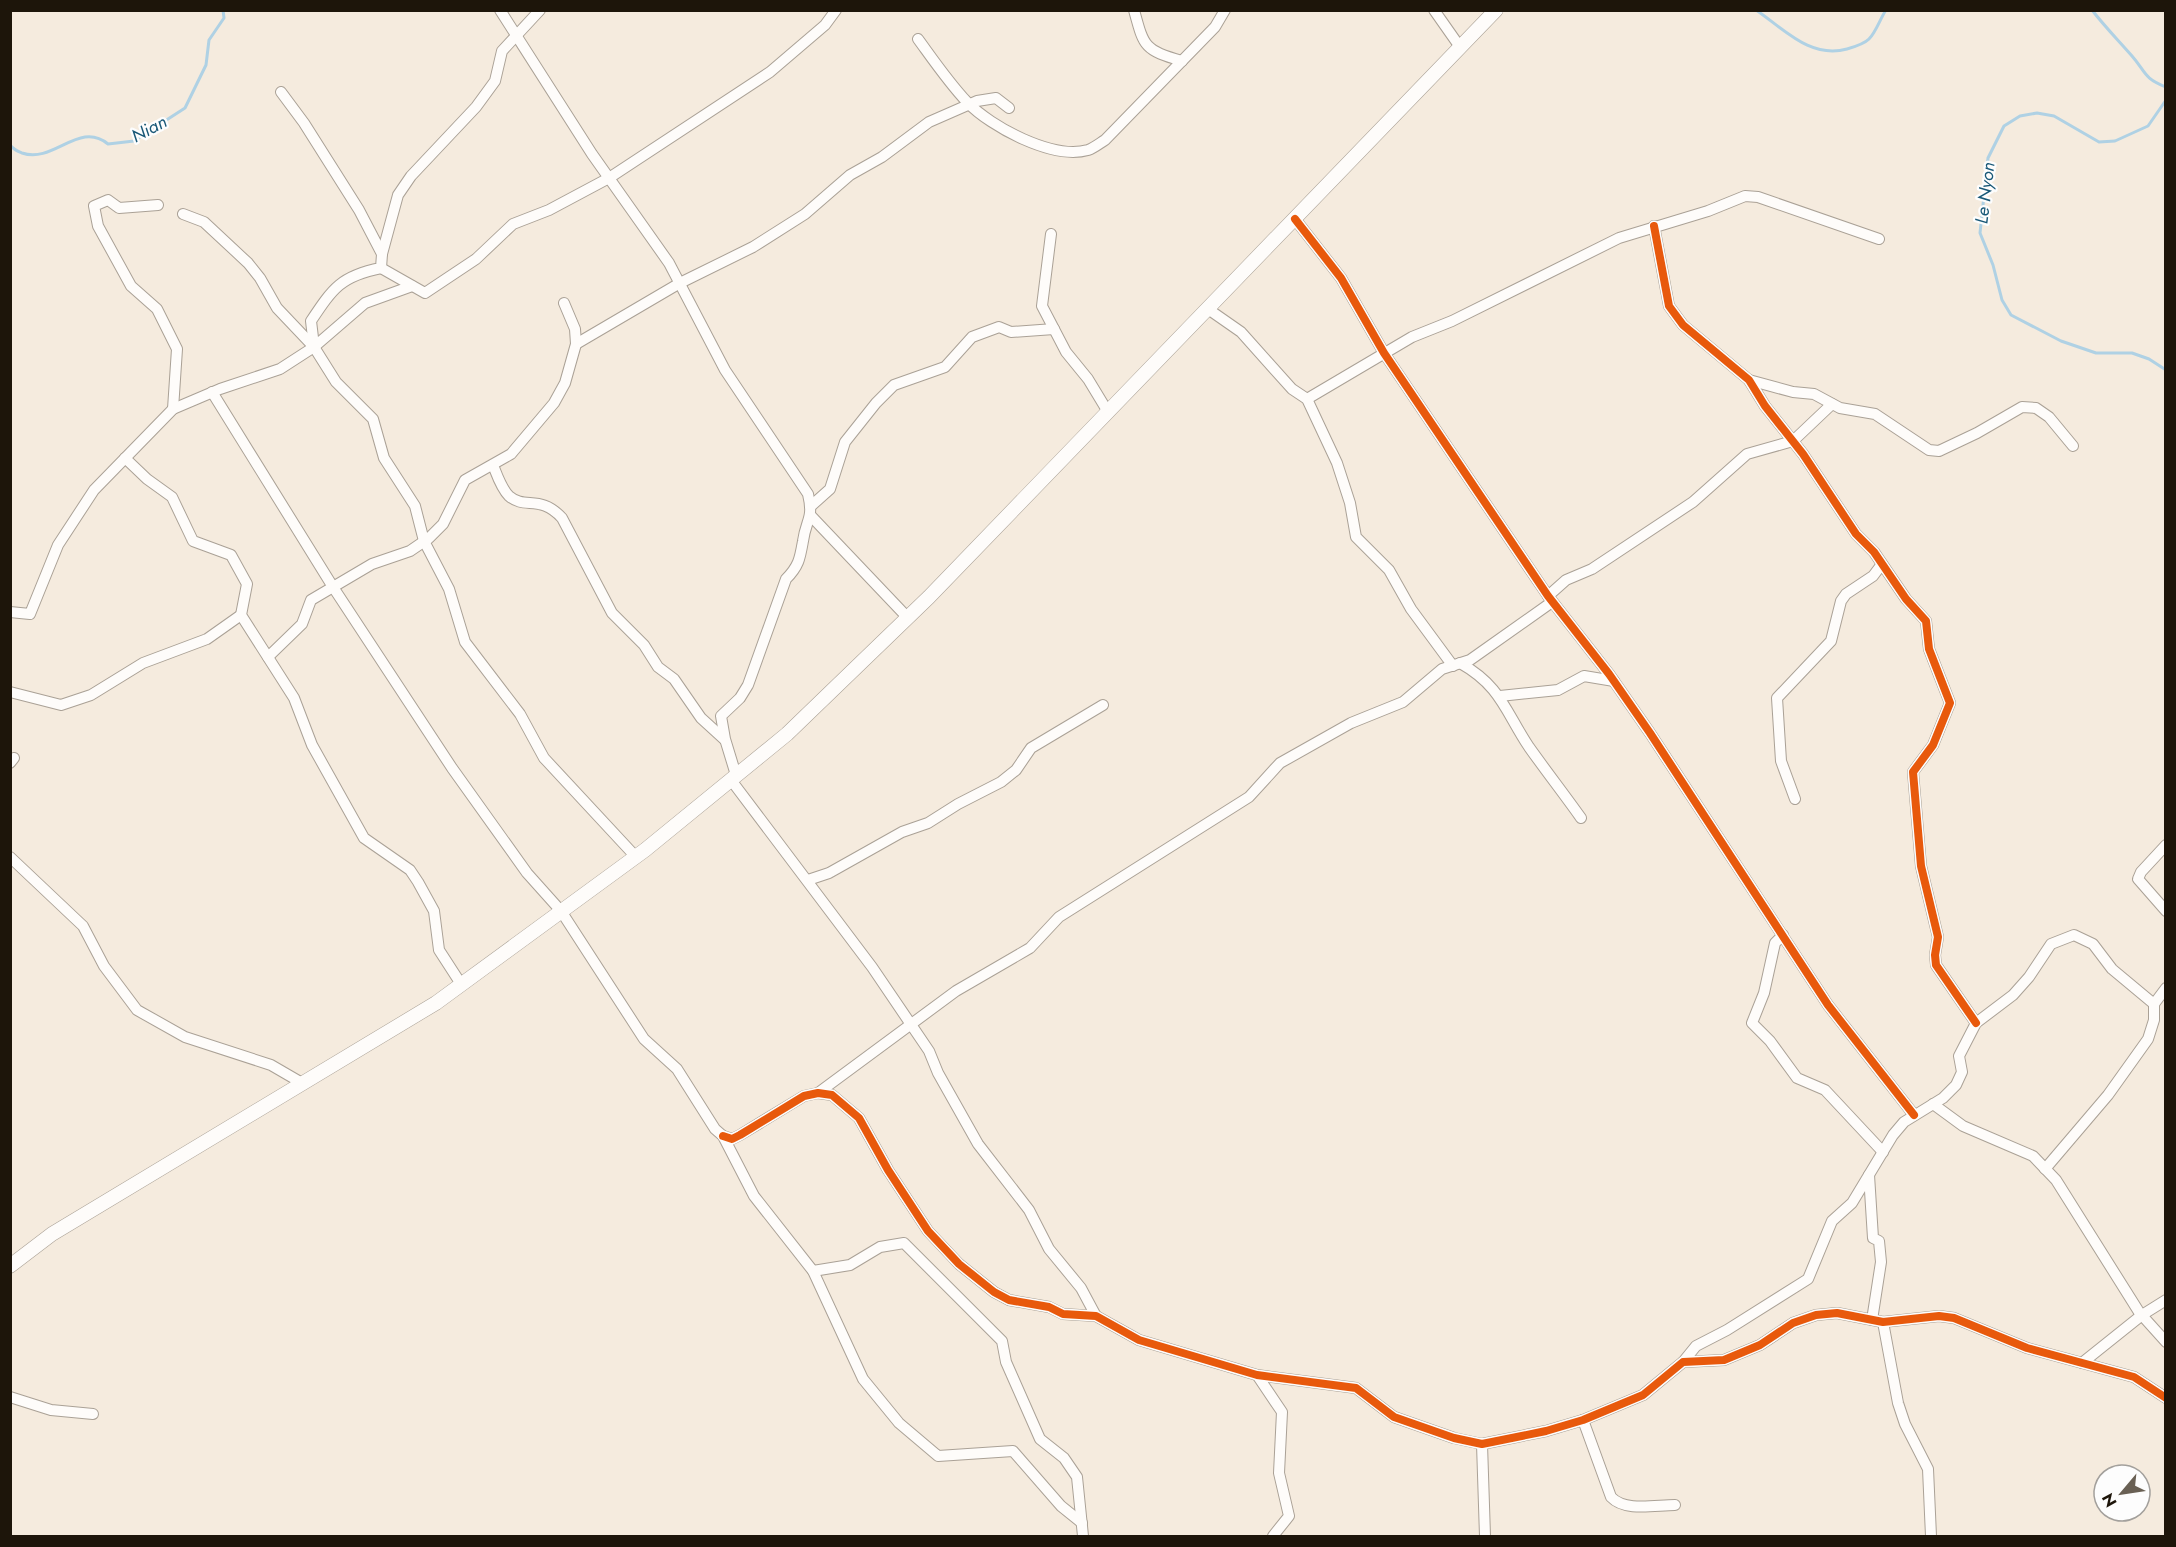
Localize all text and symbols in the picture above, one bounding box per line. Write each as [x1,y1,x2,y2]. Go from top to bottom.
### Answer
water label: Nian [126,109,172,149]
water label: Le Nyon [1968,161,2002,225]
north arrow [2092,1463,2152,1523]
text: N [2096,1489,2122,1511]

